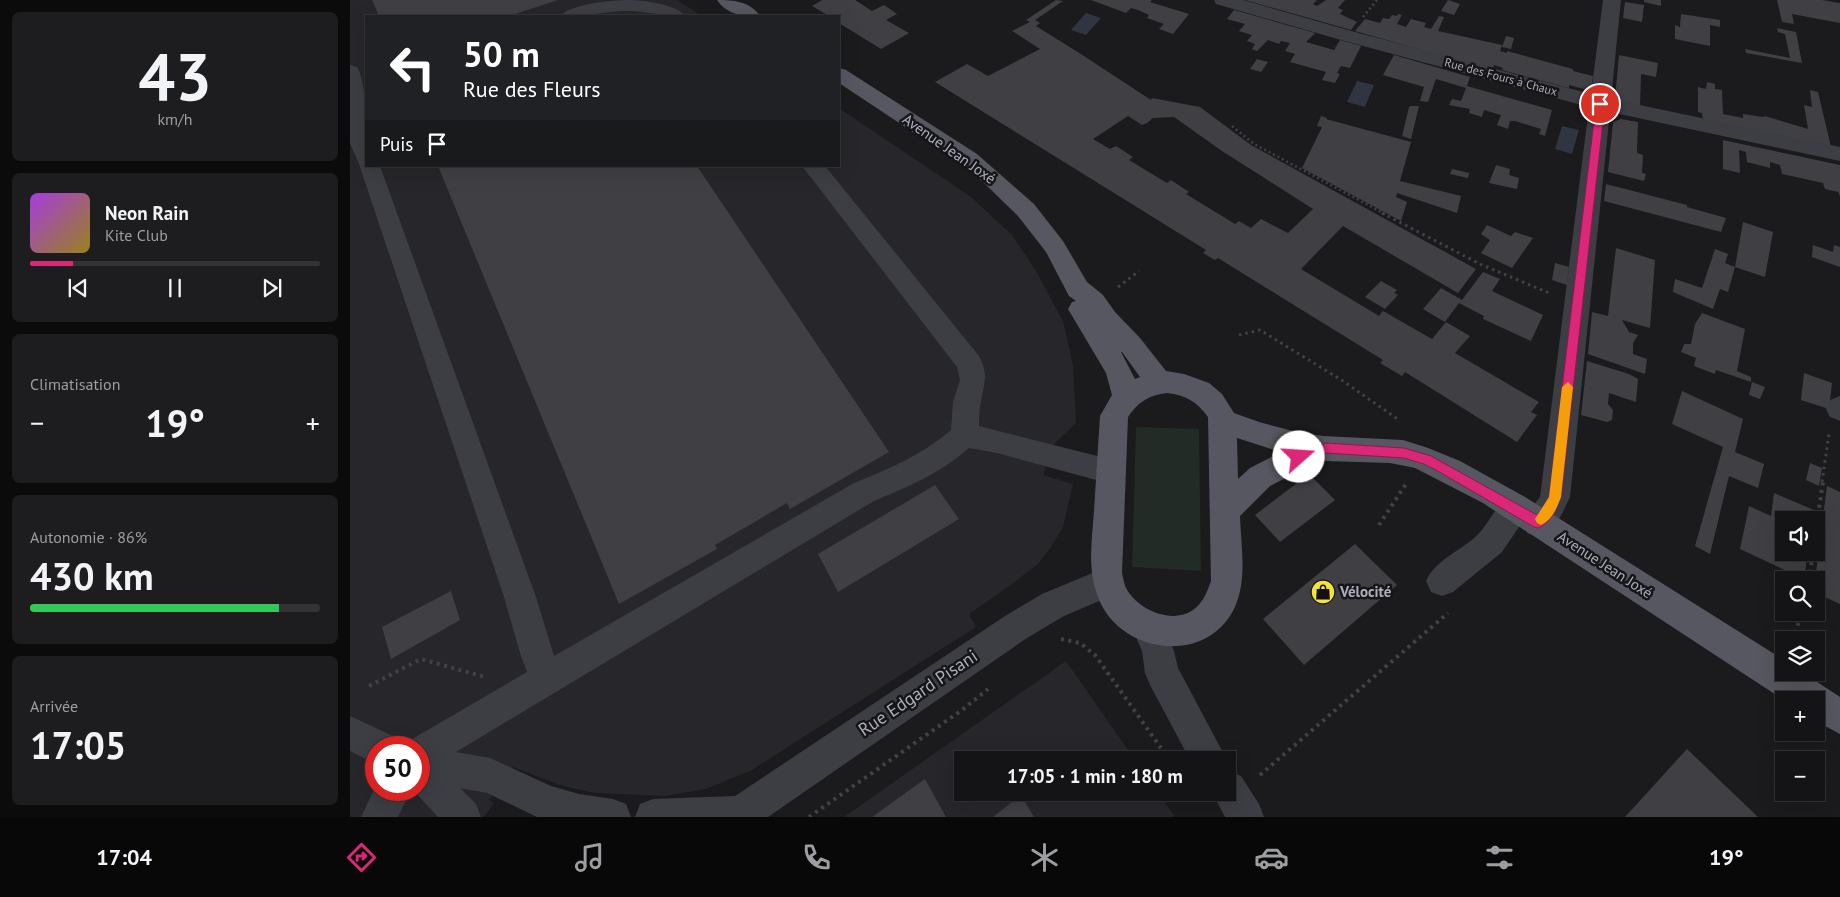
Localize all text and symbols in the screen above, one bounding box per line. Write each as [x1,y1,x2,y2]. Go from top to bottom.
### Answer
text: 50 m [463,31,540,77]
text: 43 [138,34,212,118]
icon: left [380,35,445,100]
street label: Rue des Fours à Chaux [1443,54,1559,99]
text: Rue des Fleurs [463,75,601,103]
pin [1579,83,1621,125]
icon: arrive [1586,90,1614,118]
text: km/h [157,109,193,129]
street label: Avenue Jean Joxé [899,109,1000,188]
icon: arrive [423,130,451,158]
text: Puis [380,132,413,156]
text: Neon Rain [105,201,189,225]
text: Kite Club [105,225,168,245]
icon: previous [64,274,92,302]
icon: pause [161,274,189,302]
icon: next [258,274,286,302]
text: Climatisation [30,374,120,394]
text: 19° [145,398,205,447]
text: − [30,404,44,441]
text: + [306,404,320,441]
position arrow [1272,430,1324,482]
map controls [1775,511,1825,801]
button: sound [1775,511,1825,561]
text: Autonomie · 86% [30,527,147,547]
street label: Avenue Jean Joxé [1554,527,1656,602]
text: 430 km [30,551,154,600]
button: search [1775,571,1825,621]
shop icon: Vélocité [1310,579,1336,605]
place label: Vélocité [1339,582,1392,601]
button: layers [1775,631,1825,681]
street label: Rue Edgard Pisani [854,644,982,741]
button: + [1775,691,1825,741]
text: Arrivée [30,696,78,716]
text: 17:05 [30,720,126,769]
speed limit sign: 50 [365,736,430,801]
button: − [1775,751,1825,801]
text: 17:05 · 1 min · 180 m [1007,764,1183,788]
icon: directions [344,840,379,875]
icon: music [572,840,607,875]
icon: phone [799,840,834,875]
icon: climate [1027,840,1062,875]
icon: car [1254,840,1289,875]
icon: filters [1482,840,1517,875]
text: 17:04 [96,843,152,871]
text: 19° [1709,843,1744,871]

